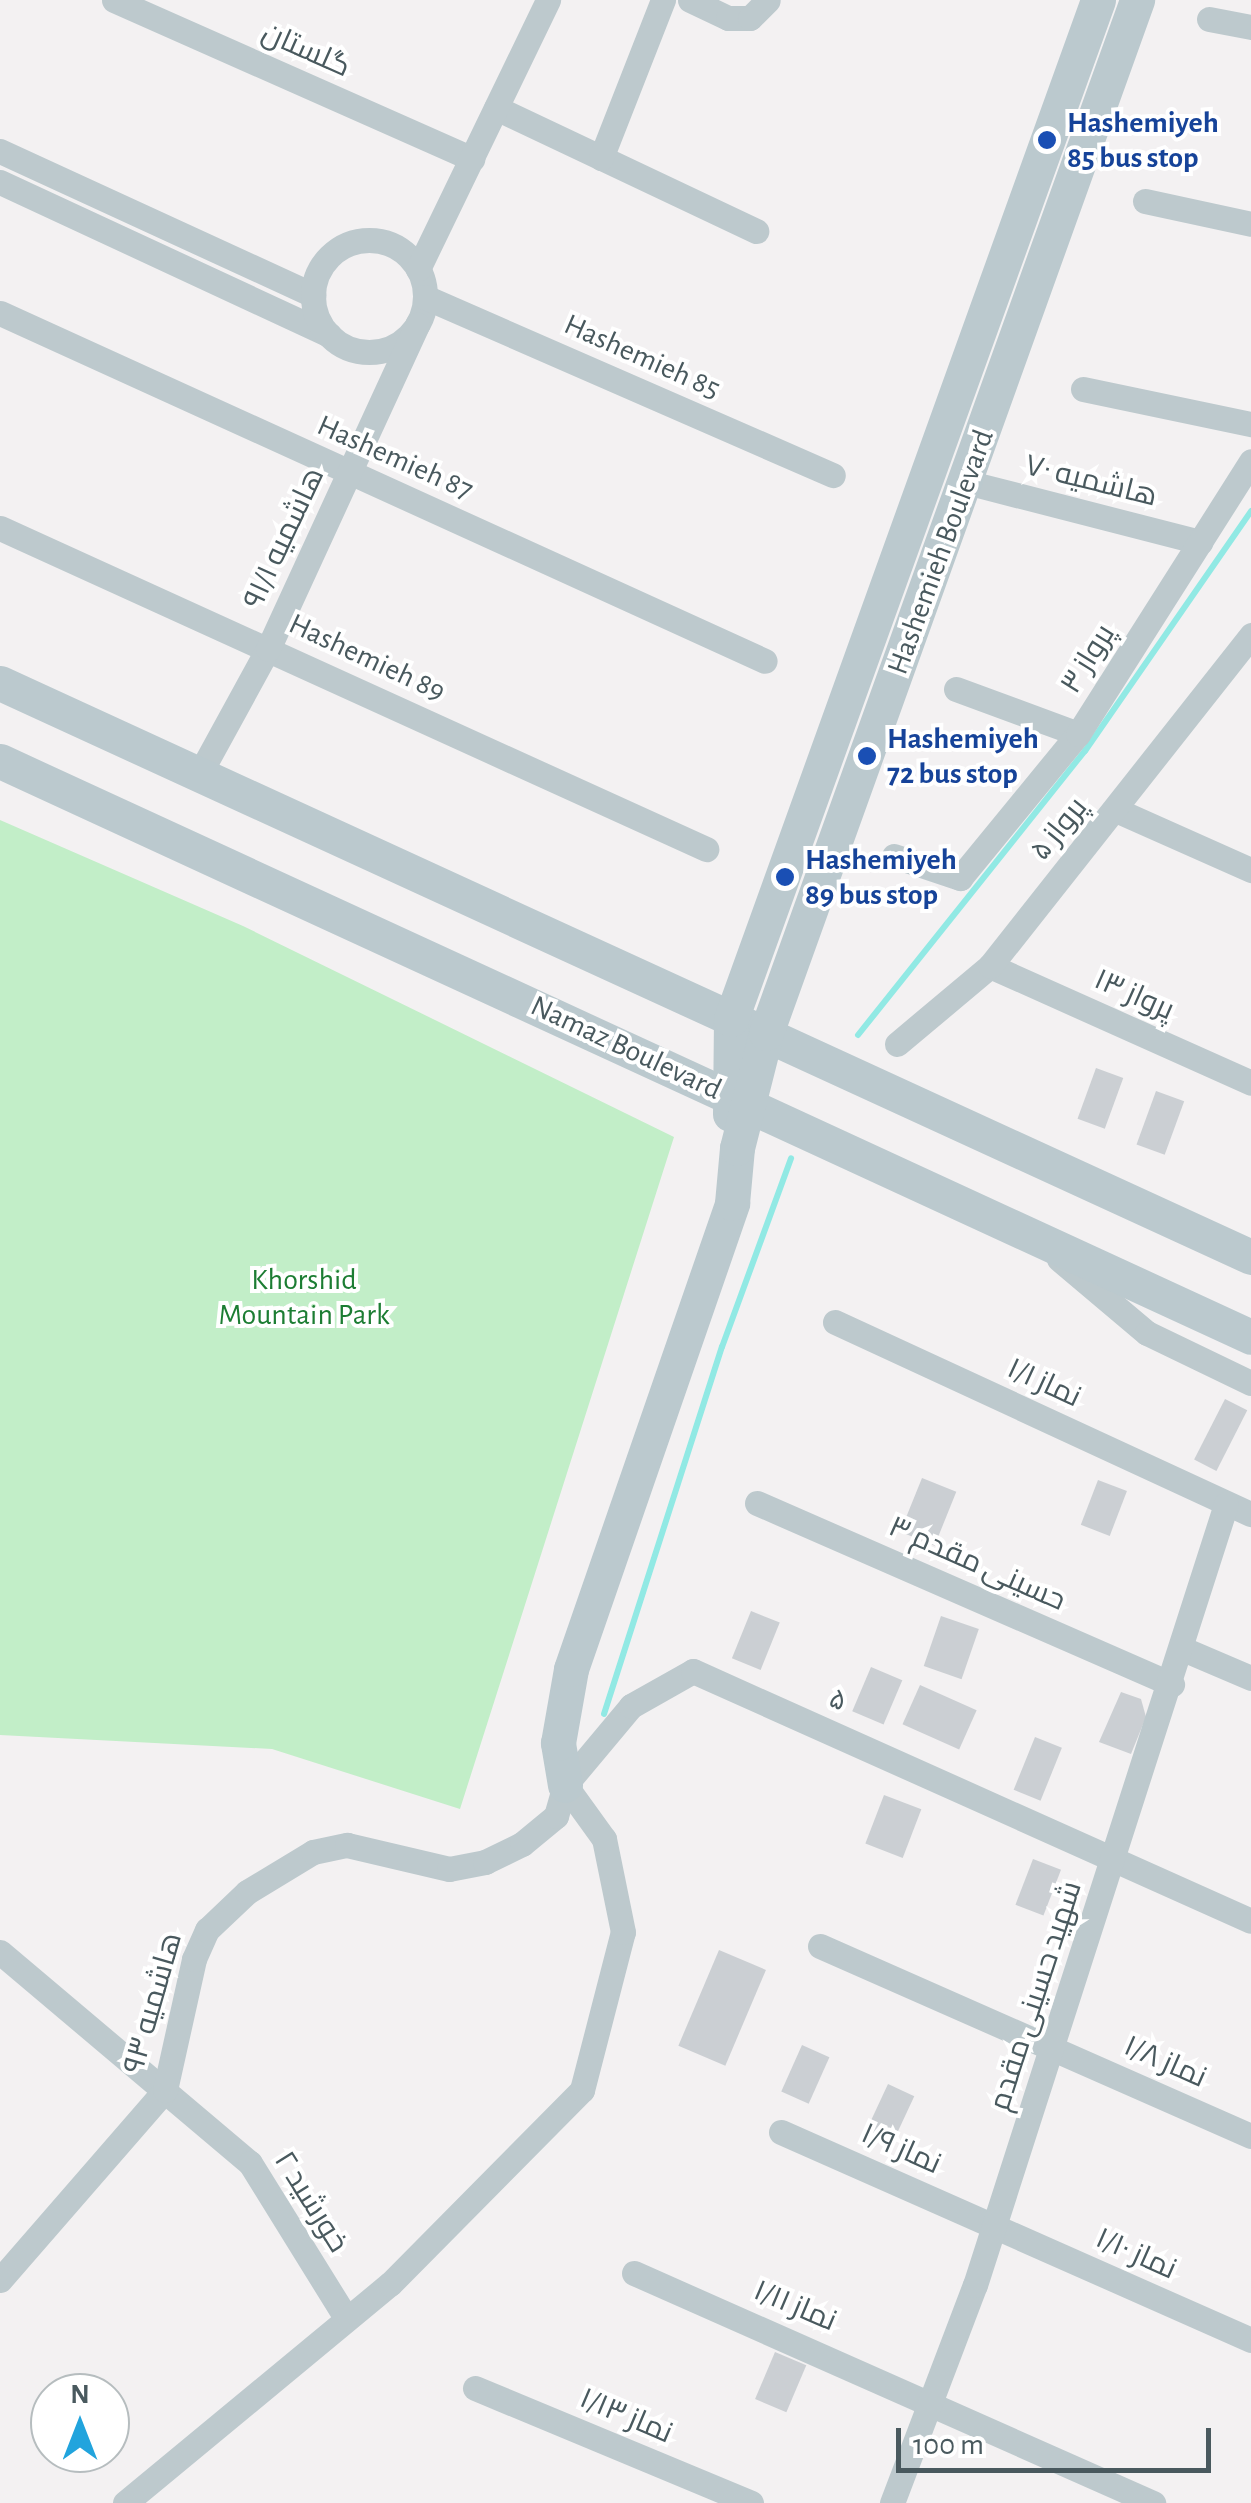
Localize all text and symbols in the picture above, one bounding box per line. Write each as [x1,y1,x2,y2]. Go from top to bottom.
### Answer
street label: گلستان [256,15,356,85]
place label: Hashemiyeh 85 bus stop [1067,105,1219,176]
marker: Hashemiyeh 85 bus stop [1036,129,1058,151]
street label: Hashemieh 85 [559,307,725,407]
street label: Hashemieh 87 [312,408,478,508]
street label: Hashemieh Boulevard [880,425,1002,679]
street label: هاشمیه ۷۰ [1021,447,1161,515]
street label: هاشمیه ۹۱/۱ [236,462,332,614]
street label: Hashemieh 89 [283,606,451,710]
street label: پرواز ۳ [1053,618,1123,700]
place label: Hashemiyeh 72 bus stop [887,721,1039,792]
marker: Hashemiyeh 72 bus stop [856,745,878,767]
street label: پرواز ۵ [1023,790,1095,868]
place label: Hashemiyeh 89 bus stop [805,842,957,912]
marker: Hashemiyeh 89 bus stop [774,866,796,888]
street label: پرواز ۱۳ [1088,962,1180,1028]
street label: Namaz Boulevard [525,988,727,1108]
park label: Khorshid Mountain Park [218,1262,390,1332]
street label: نماز ۱/۱ [1001,1350,1087,1416]
street label: حسینی مقدم ۳ [883,1509,1071,1619]
street label: ۵ [823,1680,853,1720]
street label: شهید حسینی مقدم [982,1877,1090,2115]
street label: هاشمیه ۹۳ [116,1928,190,2078]
street label: نماز ۱/۸ [1118,2028,1212,2096]
street label: نماز ۱/۹ [856,2116,946,2182]
street label: خورشید ۲ [266,2145,356,2259]
street label: نماز ۱/۱۰ [1090,2220,1182,2288]
street label: نماز ۱/۱۱ [748,2273,842,2339]
north arrow [30,2373,130,2473]
street label: نماز ۱/۱۳ [574,2380,678,2452]
text: N [70,2381,90,2409]
scale bar [901,2408,1216,2470]
text: 100 m [913,2430,984,2460]

